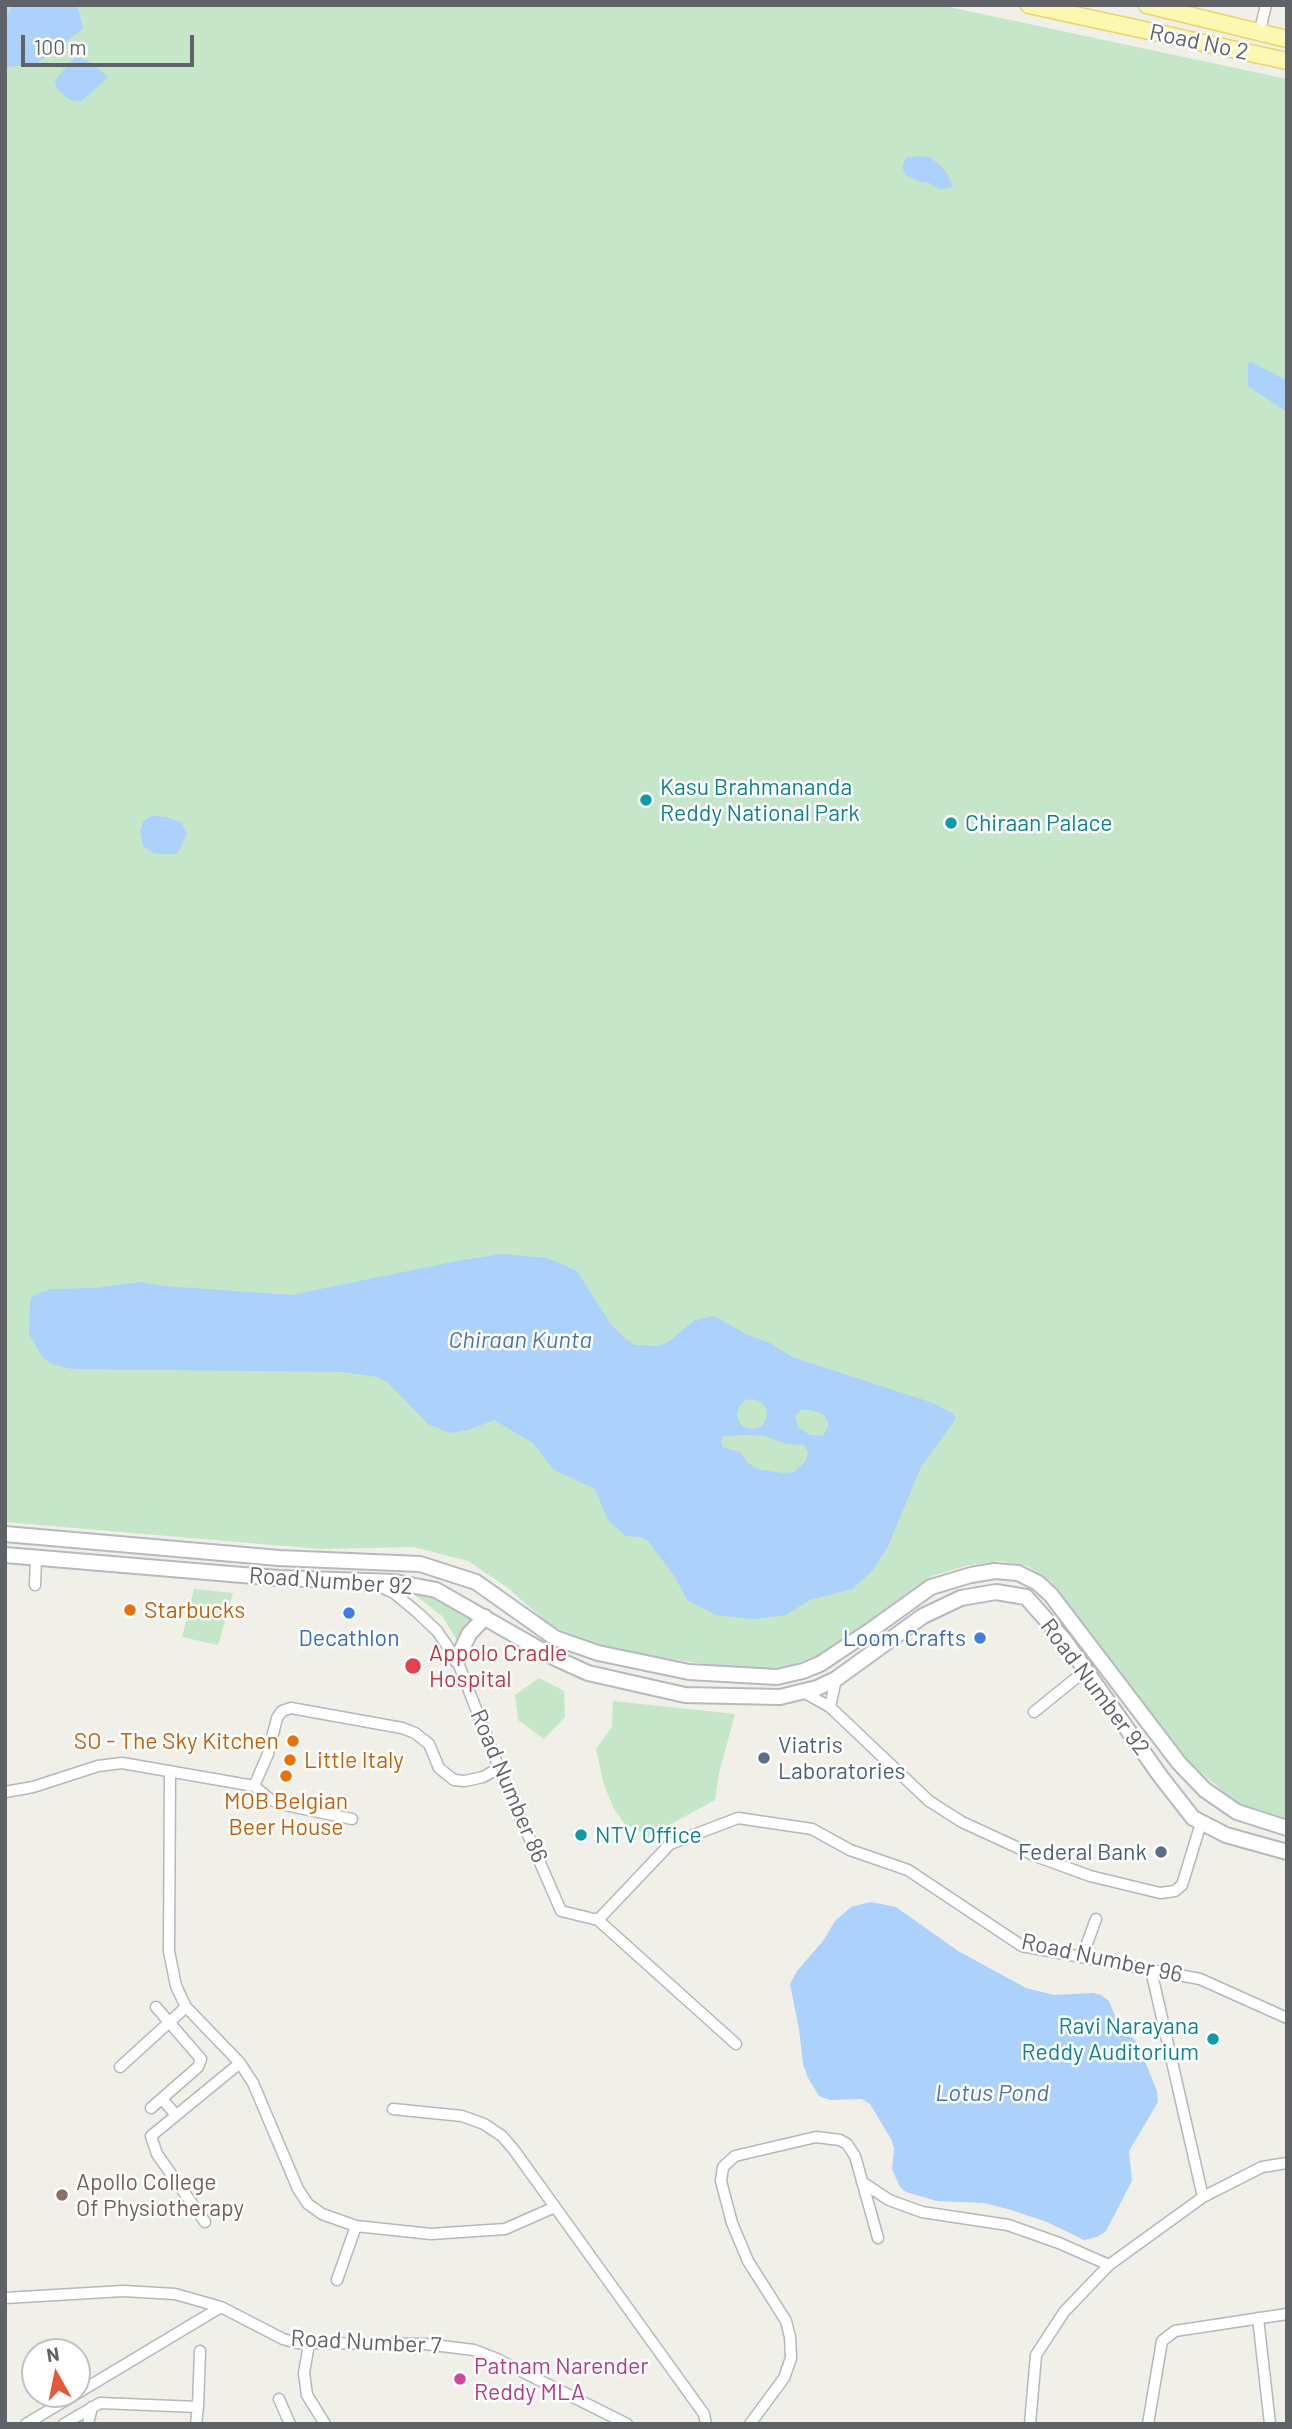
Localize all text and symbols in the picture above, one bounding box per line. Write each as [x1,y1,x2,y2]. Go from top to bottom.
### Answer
street label: Road No 2 [1147,18,1251,66]
scale bar [24,21,198,65]
text: 100 m [34,34,87,59]
place label: Kasu Brahmananda Reddy National Park [660,773,860,827]
marker: Kasu Brahmananda Reddy National Park [638,792,654,808]
place label: Chiraan Palace [965,809,1113,837]
marker: Chiraan Palace [943,815,959,831]
water label: Chiraan Kunta [448,1326,592,1354]
street label: Road Number 92 [248,1562,414,1600]
place label: Starbucks [144,1596,245,1624]
marker: Starbucks [122,1602,138,1618]
marker: Decathlon [341,1605,357,1621]
street label: Road Number 92 [1035,1613,1155,1761]
place label: Decathlon [298,1624,400,1652]
place label: Loom Crafts [843,1624,966,1652]
marker: Loom Crafts [972,1630,988,1646]
place label: Appolo Cradle Hospital [429,1639,567,1693]
marker: Appolo Cradle Hospital [403,1656,423,1676]
street label: Road Number 86 [464,1705,554,1867]
place label: SO - The Sky Kitchen [74,1727,279,1755]
place label: Viatris Laboratories [778,1731,906,1785]
marker: SO - The Sky Kitchen [285,1733,301,1749]
place label: Little Italy [304,1746,404,1774]
marker: Viatris Laboratories [756,1750,772,1766]
marker: Little Italy [282,1752,298,1768]
marker: MOB Belgian Beer House [278,1768,294,1784]
place label: MOB Belgian Beer House [224,1787,348,1841]
place label: NTV Office [595,1821,702,1849]
marker: NTV Office [573,1827,589,1843]
place label: Federal Bank [1018,1838,1147,1866]
marker: Federal Bank [1153,1844,1169,1860]
street label: Road Number 96 [1019,1927,1185,1989]
place label: Ravi Narayana Reddy Auditorium [1022,2012,1199,2066]
marker: Ravi Narayana Reddy Auditorium [1205,2031,1221,2047]
water label: Lotus Pond [935,2079,1049,2107]
place label: Apollo College Of Physiotherapy [76,2168,244,2222]
marker: Apollo College Of Physiotherapy [54,2187,70,2203]
street label: Road Number 7 [290,2324,442,2360]
north arrow [21,2338,91,2408]
text: N [45,2341,61,2366]
place label: Patnam Narender Reddy MLA [474,2352,649,2406]
marker: Patnam Narender Reddy MLA [452,2371,468,2387]

